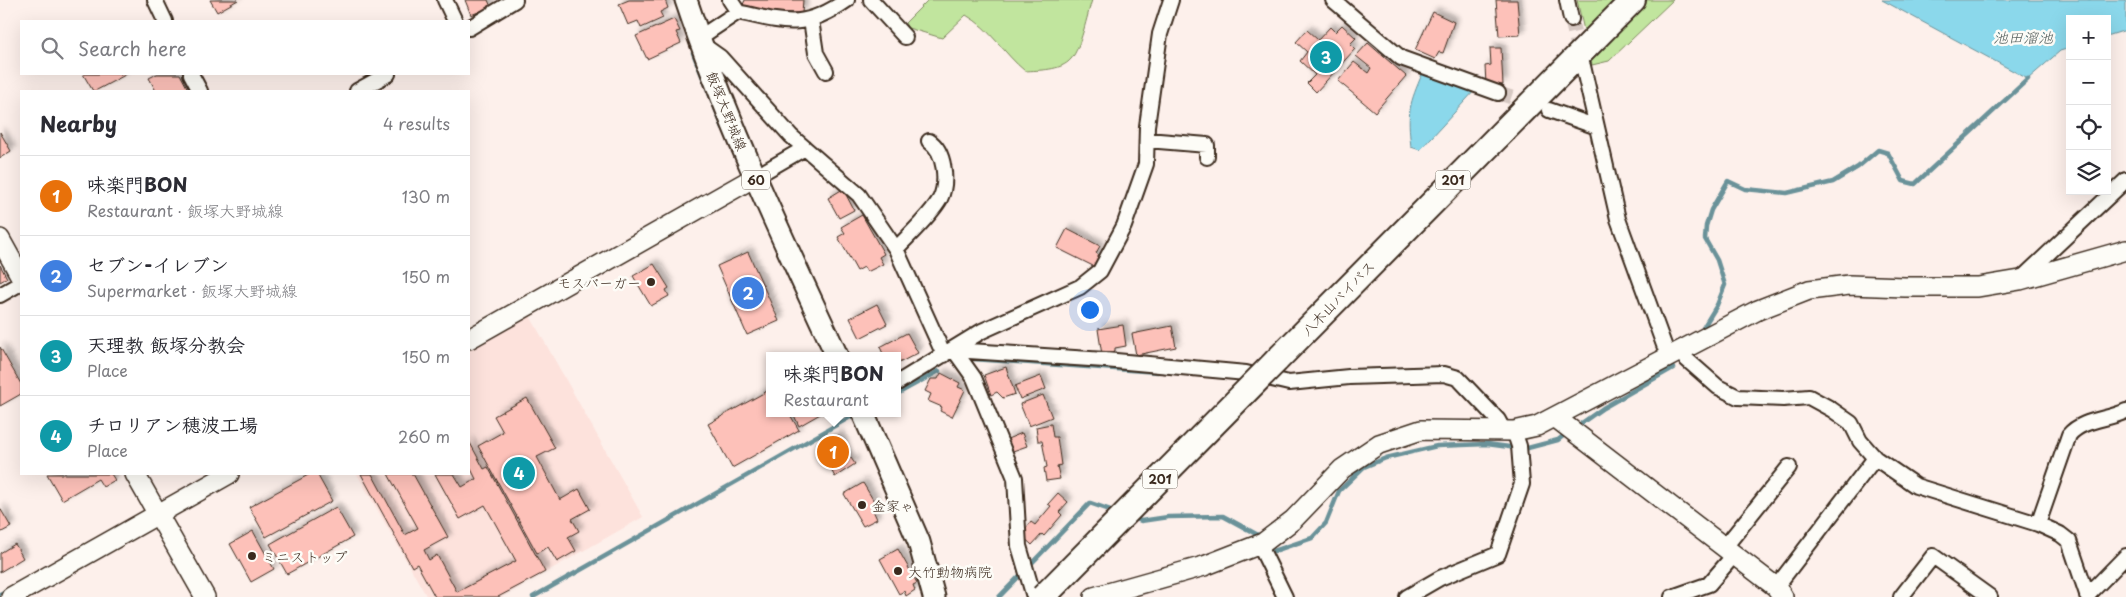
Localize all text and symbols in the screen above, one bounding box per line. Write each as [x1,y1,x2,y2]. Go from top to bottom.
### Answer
map controls [2066,15,2111,195]
button: + [2066,15,2111,60]
search box [20,20,470,75]
water label: 池田溜池 [1993,25,2054,48]
icon: search [38,34,66,62]
text: Search here [78,34,187,62]
pin: 3 [1310,38,1342,76]
button: − [2066,60,2111,105]
street label: 飯塚大野城線 [702,68,752,154]
button: locate [2066,105,2111,150]
text: Nearby [40,107,117,139]
text: 4 results [383,111,450,135]
button: layers [2066,150,2111,195]
text: 味楽門BON [87,170,187,198]
road number: 60 [742,170,770,190]
road number: 201 [1436,170,1470,190]
text: 1 [52,184,60,208]
text: 130 m [402,184,450,208]
text: Restaurant · 飯塚大野城線 [87,198,283,222]
text: セブン-イレブン [87,250,229,278]
street label: 八木山バイパス [1297,256,1379,340]
text: 2 [50,264,62,288]
text: 150 m [402,264,450,288]
place label: モスバーガー [557,272,641,293]
pin: 2 [732,274,764,312]
marker: モスバーガー [645,276,657,288]
text: Supermarket · 飯塚大野城線 [87,278,297,302]
your location [1077,297,1103,323]
text: 天理教 飯塚分教会 [87,330,245,358]
text: 3 [51,344,61,368]
text: 150 m [402,344,450,368]
popup [766,352,901,417]
text: Place [87,358,128,382]
text: 味楽門BON [783,359,884,387]
text: Restaurant [783,387,869,411]
text: チロリアン穂波工場 [87,410,258,438]
text: 4 [51,424,61,448]
text: 260 m [398,424,450,448]
pin: 1 [817,433,849,471]
text: Place [87,438,128,462]
pin: 4 [503,454,535,492]
road number: 201 [1142,469,1178,488]
place label: 金家ゃ [872,495,914,516]
marker: 金家ゃ [856,499,868,511]
place label: ミニストップ [262,546,347,567]
marker: ミニストップ [246,550,258,562]
place label: 大竹動物病院 [908,561,992,582]
marker: 大竹動物病院 [892,565,904,577]

